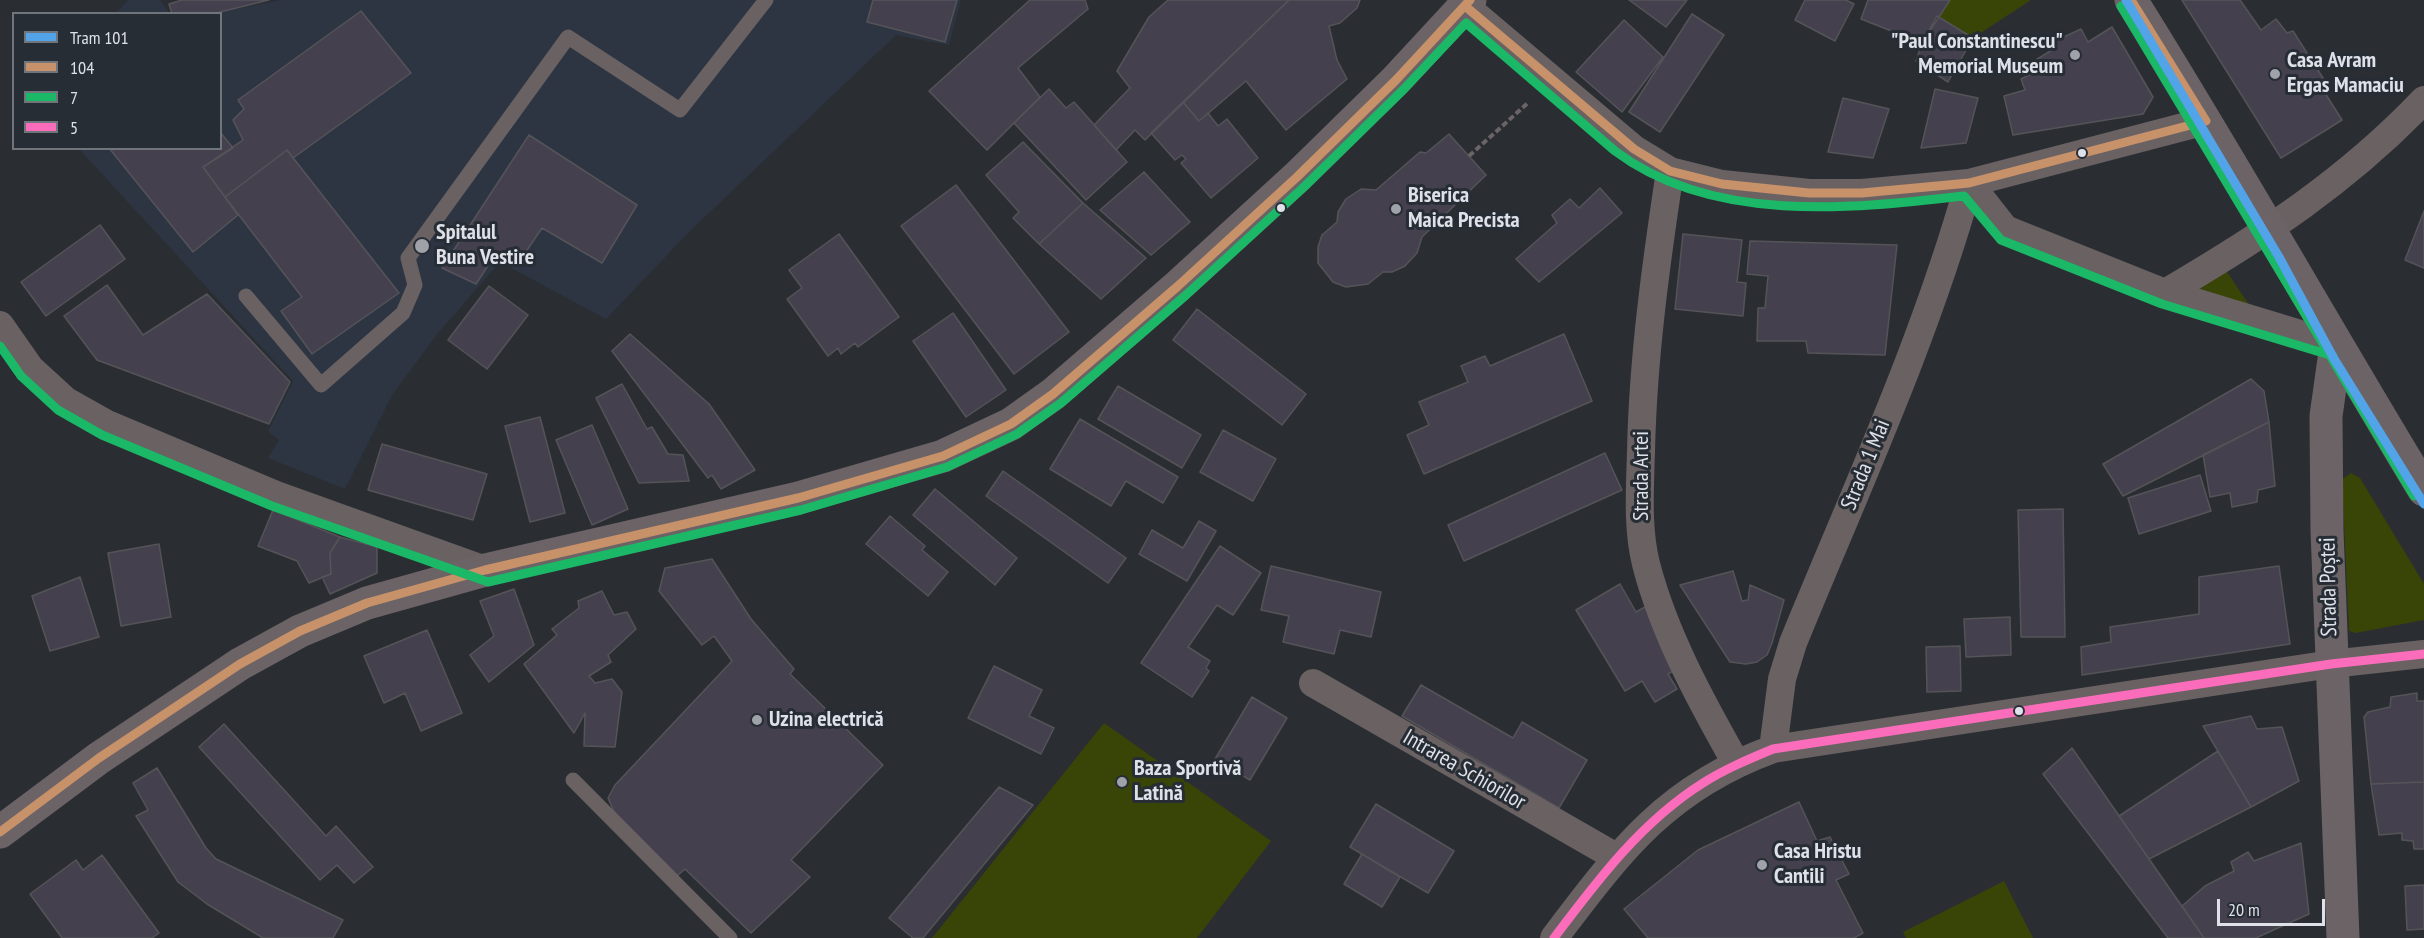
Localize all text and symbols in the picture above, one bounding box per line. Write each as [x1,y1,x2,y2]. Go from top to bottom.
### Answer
legend [12,12,222,150]
text: Tram 101 [70,26,128,49]
place label: "Paul Constantinescu" Memorial Museum [1891,29,2063,80]
marker: "Paul Constantinescu" Memorial Museum [2068,48,2082,62]
place label: Casa Avram Ergas Mamaciu [2287,48,2404,100]
text: 104 [70,56,94,79]
marker: Casa Avram Ergas Mamaciu [2268,67,2282,81]
text: 7 [70,86,78,109]
text: 5 [70,116,78,139]
unlabelled marker [2076,147,2088,159]
place label: Biserica Maica Precista [1408,183,1520,234]
unlabelled marker [1275,202,1287,214]
marker: Biserica Maica Precista [1389,202,1403,216]
place label: Spitalul Buna Vestire [436,220,534,272]
marker: Spitalul Buna Vestire [413,237,431,255]
street label: Strada 1 Mai [1836,416,1896,514]
street label: Strada Artei [1629,431,1655,521]
street label: Strada Poștei [2315,537,2343,637]
unlabelled marker [2013,705,2025,717]
place label: Uzina electrică [769,707,884,733]
marker: Uzina electrică [750,713,764,727]
street label: Intrarea Schiorilor [1398,724,1530,816]
place label: Baza Sportivă Latină [1134,756,1241,807]
marker: Baza Sportivă Latină [1115,775,1129,789]
place label: Casa Hristu Cantili [1774,839,1861,890]
marker: Casa Hristu Cantili [1755,858,1769,872]
scale bar [2220,887,2328,925]
text: 20 m [2228,898,2260,921]

